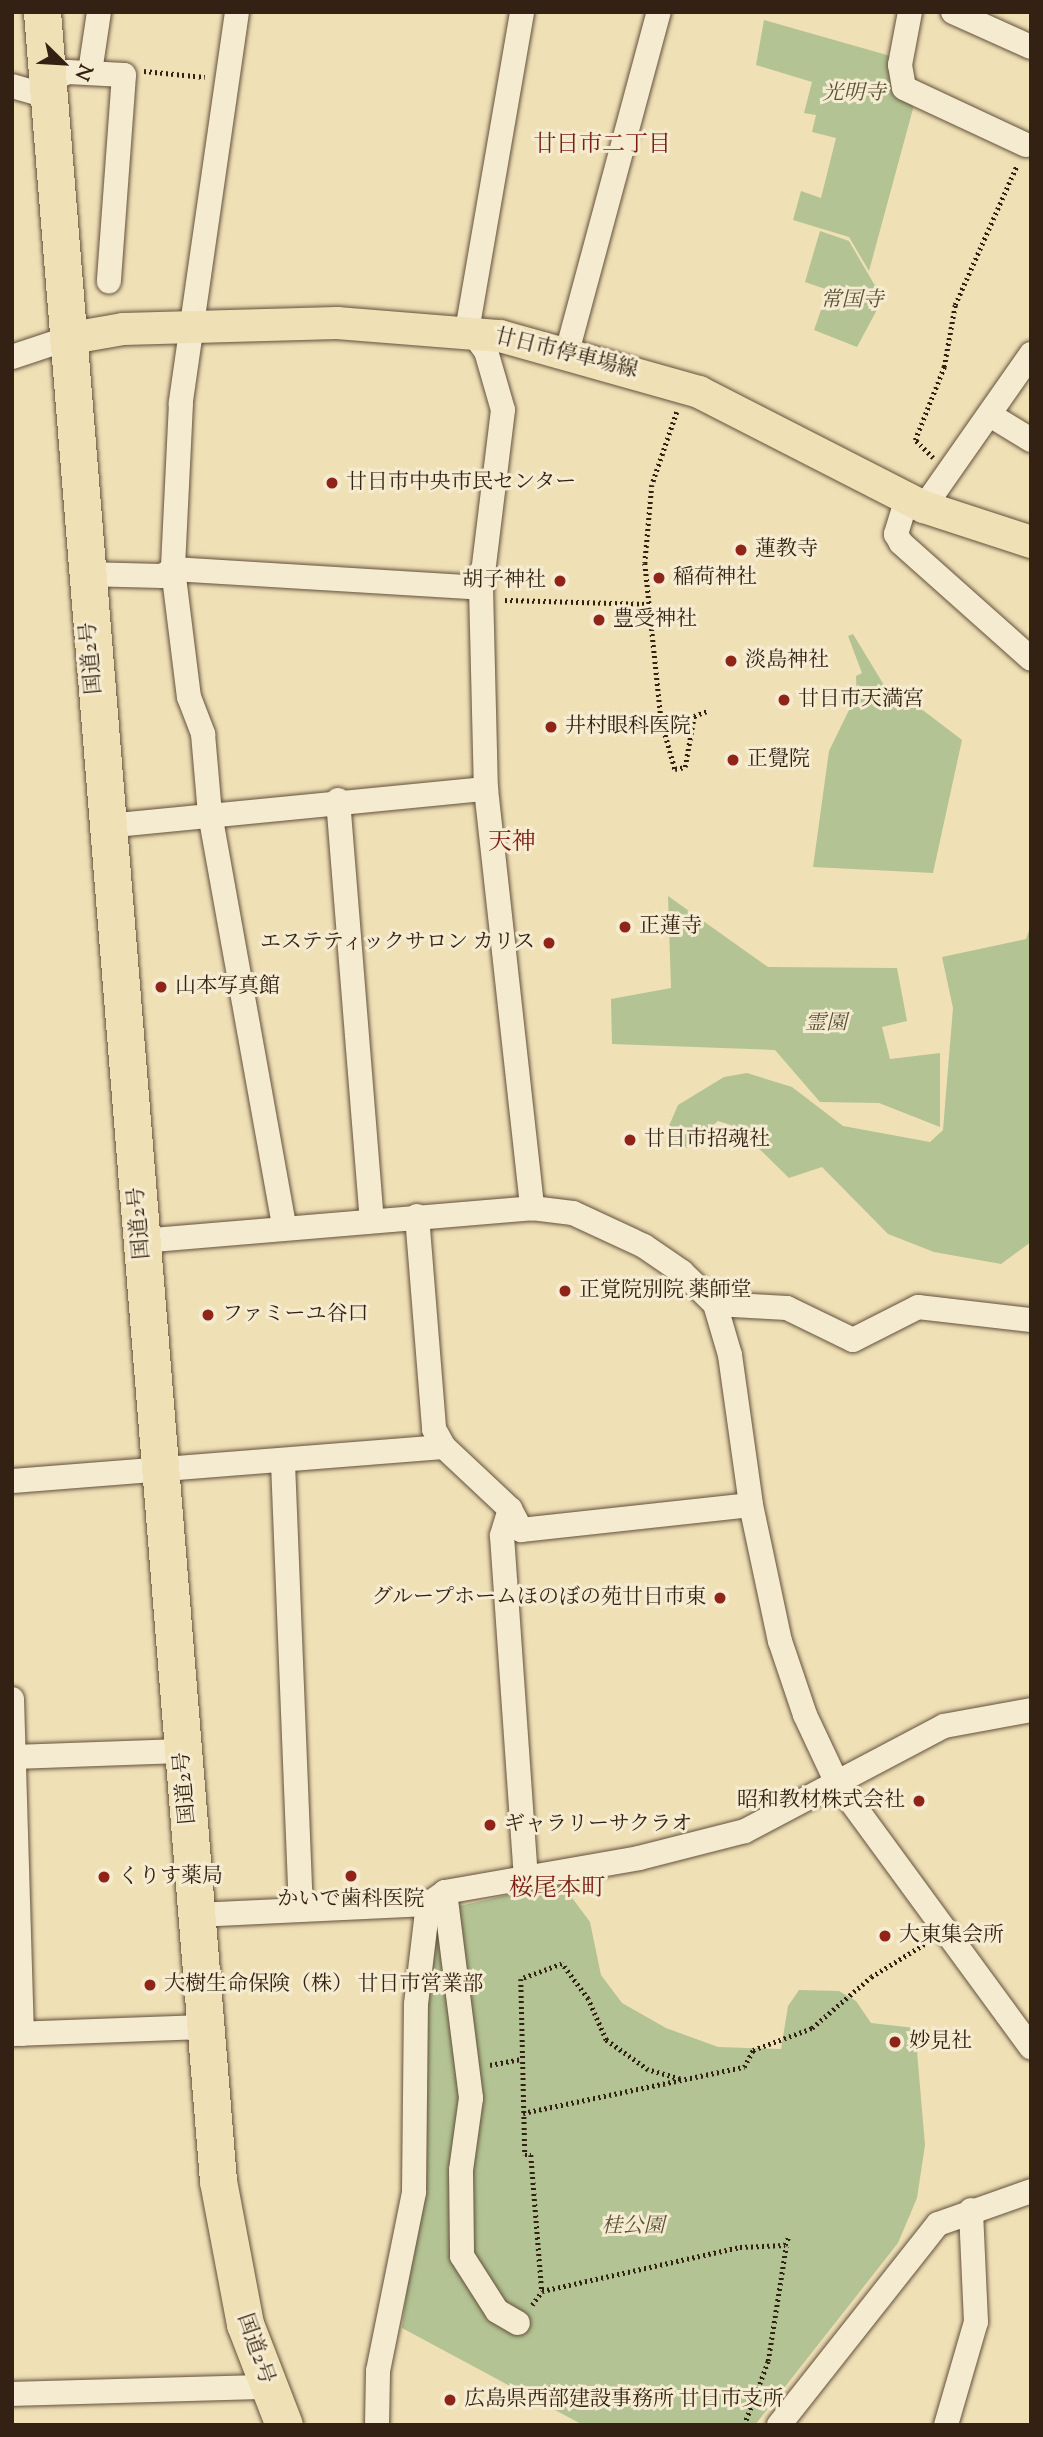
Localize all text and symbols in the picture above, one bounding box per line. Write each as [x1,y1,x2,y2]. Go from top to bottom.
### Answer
north arrow [28,28,98,98]
text: N [67,59,98,84]
park label: 光明寺 [823,81,885,107]
district label: 廿日市二丁目 [533,132,671,160]
park label: 常国寺 [821,288,883,314]
street label: 廿日市停車場線 [492,324,640,384]
place label: 廿日市中央市民センター [346,470,577,496]
marker: 廿日市中央市民センター [324,475,340,491]
place label: 蓮教寺 [755,537,818,563]
marker: 蓮教寺 [733,542,749,558]
place label: 稲荷神社 [673,565,757,591]
place label: 胡子神社 [462,568,546,594]
marker: 稲荷神社 [651,570,667,586]
marker: 胡子神社 [552,573,568,589]
place label: 豊受神社 [613,607,697,633]
marker: 豊受神社 [591,612,607,628]
street label: 国道2号 [76,621,108,695]
place label: 淡島神社 [745,648,829,674]
marker: 淡島神社 [723,653,739,669]
place label: 廿日市天満宮 [798,687,924,713]
marker: 廿日市天満宮 [776,692,792,708]
place label: 井村眼科医院 [565,714,691,740]
marker: 井村眼科医院 [543,719,559,735]
place label: 正覺院 [747,747,810,773]
marker: 正覺院 [725,752,741,768]
district label: 天神 [488,830,536,858]
place label: 正蓮寺 [639,914,702,940]
marker: 正蓮寺 [617,919,633,935]
place label: エステティックサロン カリス [258,930,535,956]
marker: エステティックサロン カリス [541,935,557,951]
place label: 山本写真館 [175,974,280,1000]
marker: 山本写真館 [153,979,169,995]
park label: 霊園 [805,1011,847,1037]
place label: 廿日市招魂社 [644,1127,770,1153]
marker: 廿日市招魂社 [622,1132,638,1148]
street label: 国道2号 [124,1186,156,1260]
place label: 正覚院別院 薬師堂 [579,1278,751,1304]
marker: 正覚院別院 薬師堂 [557,1283,573,1299]
place label: ファミーユ谷口 [222,1302,369,1328]
marker: ファミーユ谷口 [200,1307,216,1323]
place label: グループホームほのぼの苑廿日市東 [370,1585,706,1611]
marker: グループホームほのぼの苑廿日市東 [712,1590,728,1606]
street label: 国道2号 [170,1751,202,1825]
place label: 昭和教材株式会社 [737,1788,905,1814]
marker: 昭和教材株式会社 [911,1793,927,1809]
place label: ギャラリーサクラオ [504,1812,693,1838]
marker: ギャラリーサクラオ [482,1817,498,1833]
place label: くりす薬局 [118,1864,223,1890]
marker: かいで歯科医院 [343,1868,359,1884]
marker: くりす薬局 [96,1869,112,1885]
district label: 桜尾本町 [509,1876,605,1904]
place label: かいで歯科医院 [278,1887,424,1913]
place label: 大東集会所 [899,1923,1004,1949]
marker: 大東集会所 [877,1928,893,1944]
place label: 大樹生命保険（株） 廿日市営業部 [164,1972,483,1998]
marker: 大樹生命保険（株） 廿日市営業部 [142,1977,158,1993]
place label: 妙見社 [909,2029,972,2055]
marker: 妙見社 [887,2034,903,2050]
park label: 桂公園 [602,2214,664,2240]
street label: 国道2号 [231,2310,279,2388]
place label: 広島県西部建設事務所 廿日市支所 [464,2387,783,2413]
marker: 広島県西部建設事務所 廿日市支所 [442,2392,458,2408]

